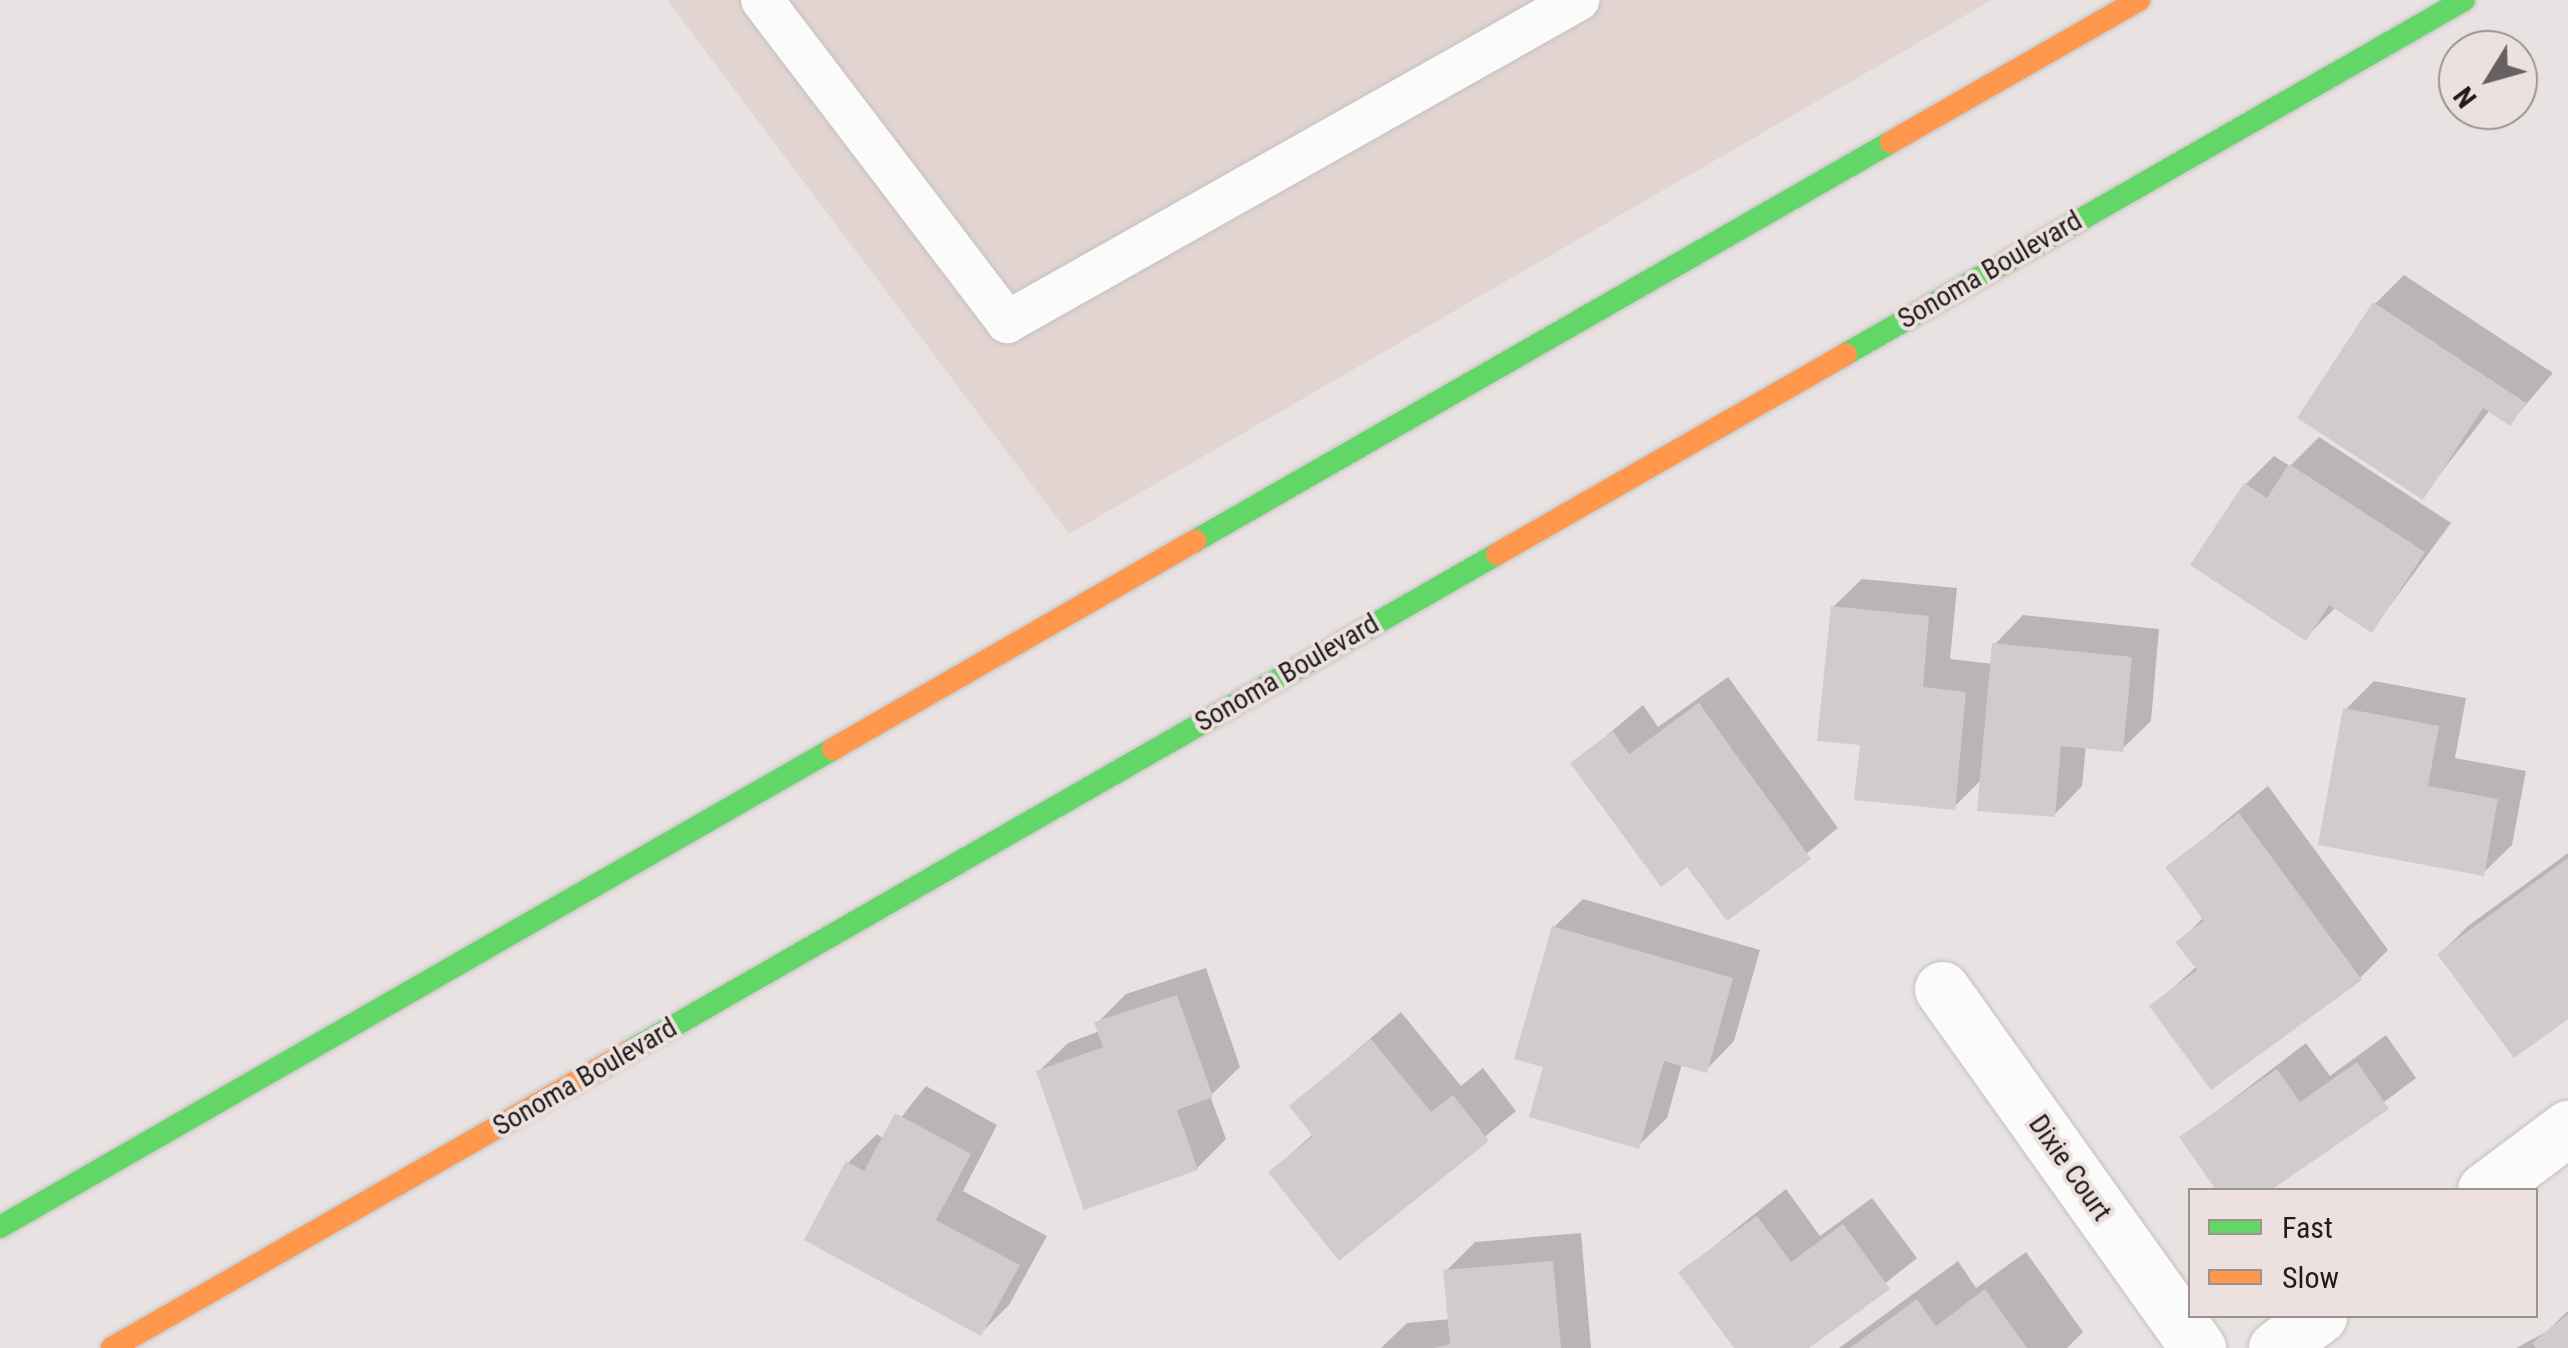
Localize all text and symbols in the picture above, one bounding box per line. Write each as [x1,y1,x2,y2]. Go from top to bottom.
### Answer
north arrow [2438,30,2538,130]
text: N [2447,80,2484,114]
street label: Sonoma Boulevard [1892,204,2088,336]
street label: Sonoma Boulevard [1189,607,1385,739]
street label: Sonoma Boulevard [487,1011,683,1143]
street label: Dixie Court [2021,1109,2119,1227]
legend [2188,1188,2538,1318]
text: Fast [2282,1210,2333,1245]
text: Slow [2282,1260,2339,1295]

